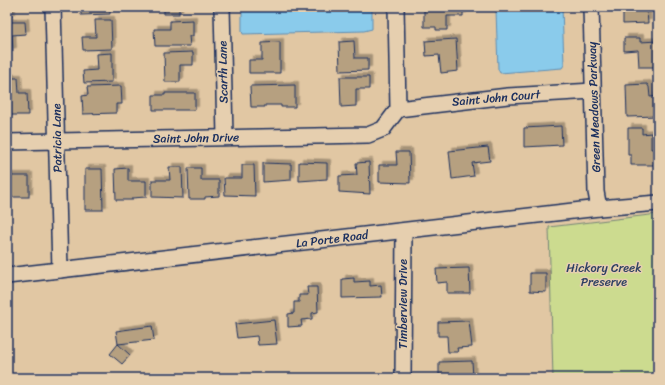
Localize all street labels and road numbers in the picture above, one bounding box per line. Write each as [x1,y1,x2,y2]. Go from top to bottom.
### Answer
street label: Scarth Lane [211,40,235,103]
street label: Green Meadows Parkway [581,40,607,173]
street label: Saint John Court [451,83,542,113]
street label: Patricia Lane [45,103,69,173]
street label: Saint John Drive [153,126,239,150]
street label: La Porte Road [295,224,370,254]
street label: Timberview Drive [392,259,414,349]

